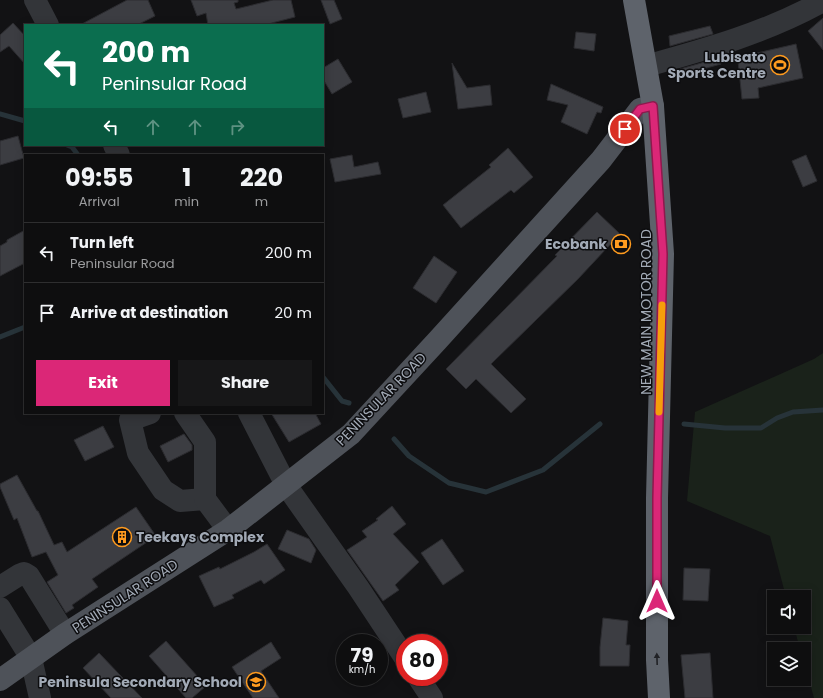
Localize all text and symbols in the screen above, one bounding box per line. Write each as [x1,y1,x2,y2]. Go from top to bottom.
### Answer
text: 200 m [102,33,190,72]
icon: left [36,40,88,92]
place label: Lubisato Sports Centre [667,47,766,83]
sports icon: Lubisato Sports Centre [769,54,791,76]
text: Peninsular Road [102,71,247,96]
pin [608,112,642,146]
icon: left [100,116,122,138]
icon: ahead [142,116,164,138]
icon: ahead [184,116,206,138]
icon: right [226,116,248,138]
icon: arrive [614,118,636,140]
text: 09:55 [65,161,133,194]
text: 1 [182,161,191,194]
text: 220 [240,161,283,194]
text: Arrival [79,192,120,211]
text: min [174,192,199,211]
text: m [255,192,268,211]
street label: NEW MAIN MOTOR ROAD [636,229,656,395]
text: Turn left [70,232,134,253]
bank icon: Ecobank [610,233,632,255]
place label: Ecobank [545,234,607,254]
icon: left [36,242,58,264]
text: 200 m [265,242,312,263]
text: Peninsular Road [70,254,175,273]
icon: arrive [36,302,58,324]
text: Arrive at destination [70,302,228,323]
text: 20 m [274,302,312,323]
street label: PENINSULAR ROAD [331,348,431,450]
button: Exit [36,360,170,406]
button: Share [178,360,312,406]
building icon: Teekays Complex [111,526,133,548]
place label: Teekays Complex [136,527,265,547]
street label: PENINSULAR ROAD [68,554,182,638]
position arrow [636,580,678,622]
map controls [767,590,811,686]
button: sound [767,590,811,634]
speed limit sign: 80 [396,634,448,686]
text: 79 [351,641,374,669]
button: layers [767,642,811,686]
one-way arrow [654,652,660,665]
text: km/h [349,662,375,677]
school or university icon: Peninsula Secondary School [245,671,267,693]
place label: Peninsula Secondary School [38,672,242,692]

